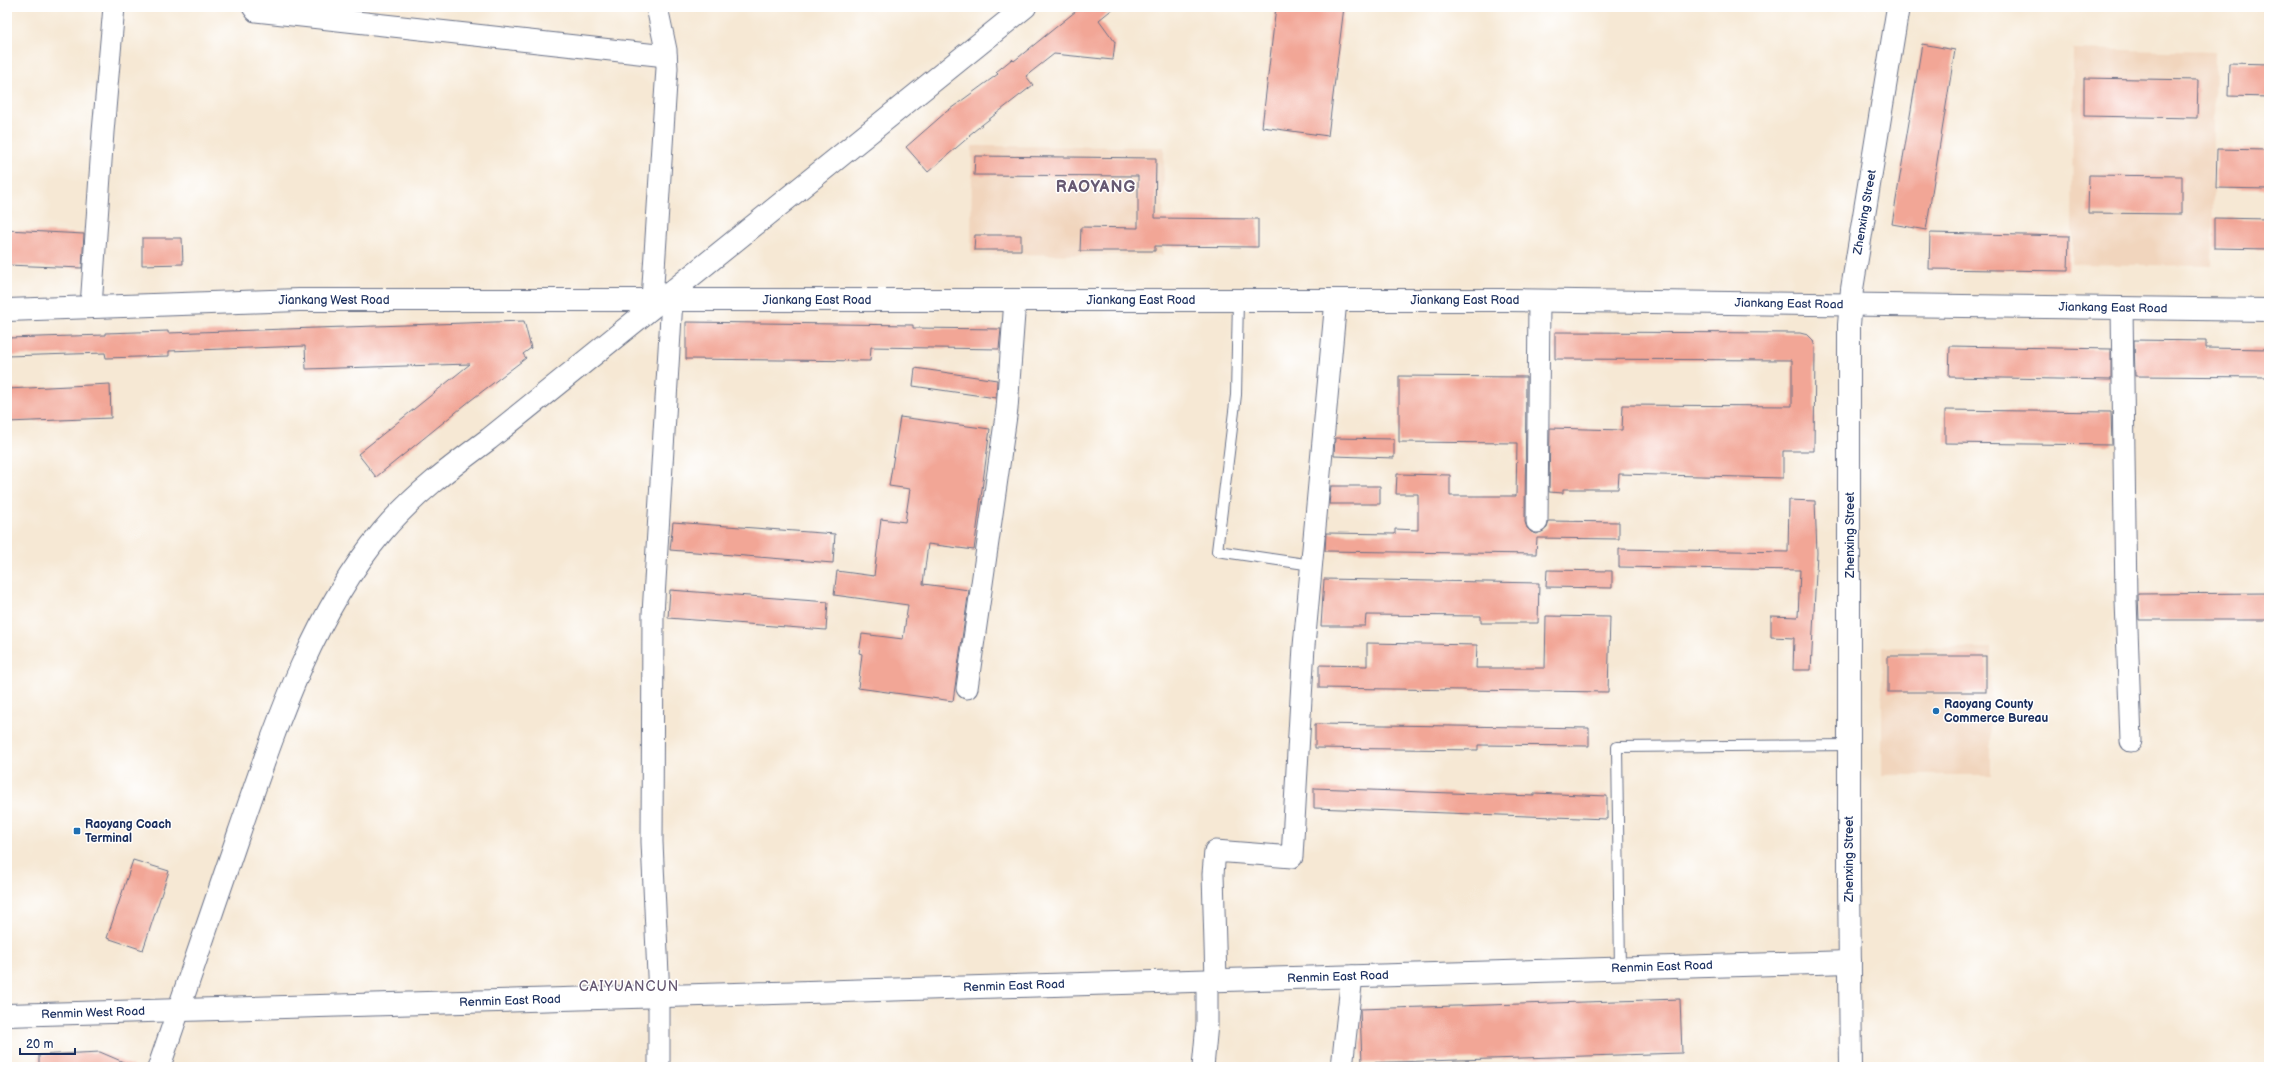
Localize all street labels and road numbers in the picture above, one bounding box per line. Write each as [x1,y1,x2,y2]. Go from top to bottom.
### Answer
street label: Zhenxing Street [1850,168,1880,257]
street label: Jiankang West Road [278,293,390,308]
street label: Jiankang East Road [763,293,872,308]
street label: Jiankang East Road [1087,293,1196,308]
street label: Jiankang East Road [1411,293,1520,308]
street label: Jiankang East Road [1734,296,1844,312]
street label: Jiankang East Road [2058,300,2168,316]
street label: Zhenxing Street [1843,492,1858,579]
street label: Zhenxing Street [1842,816,1857,903]
street label: Renmin East Road [1611,958,1713,976]
street label: Renmin East Road [1287,968,1389,986]
street label: Renmin East Road [963,977,1065,995]
street label: Renmin East Road [459,992,561,1010]
street label: Renmin West Road [41,1004,145,1022]

